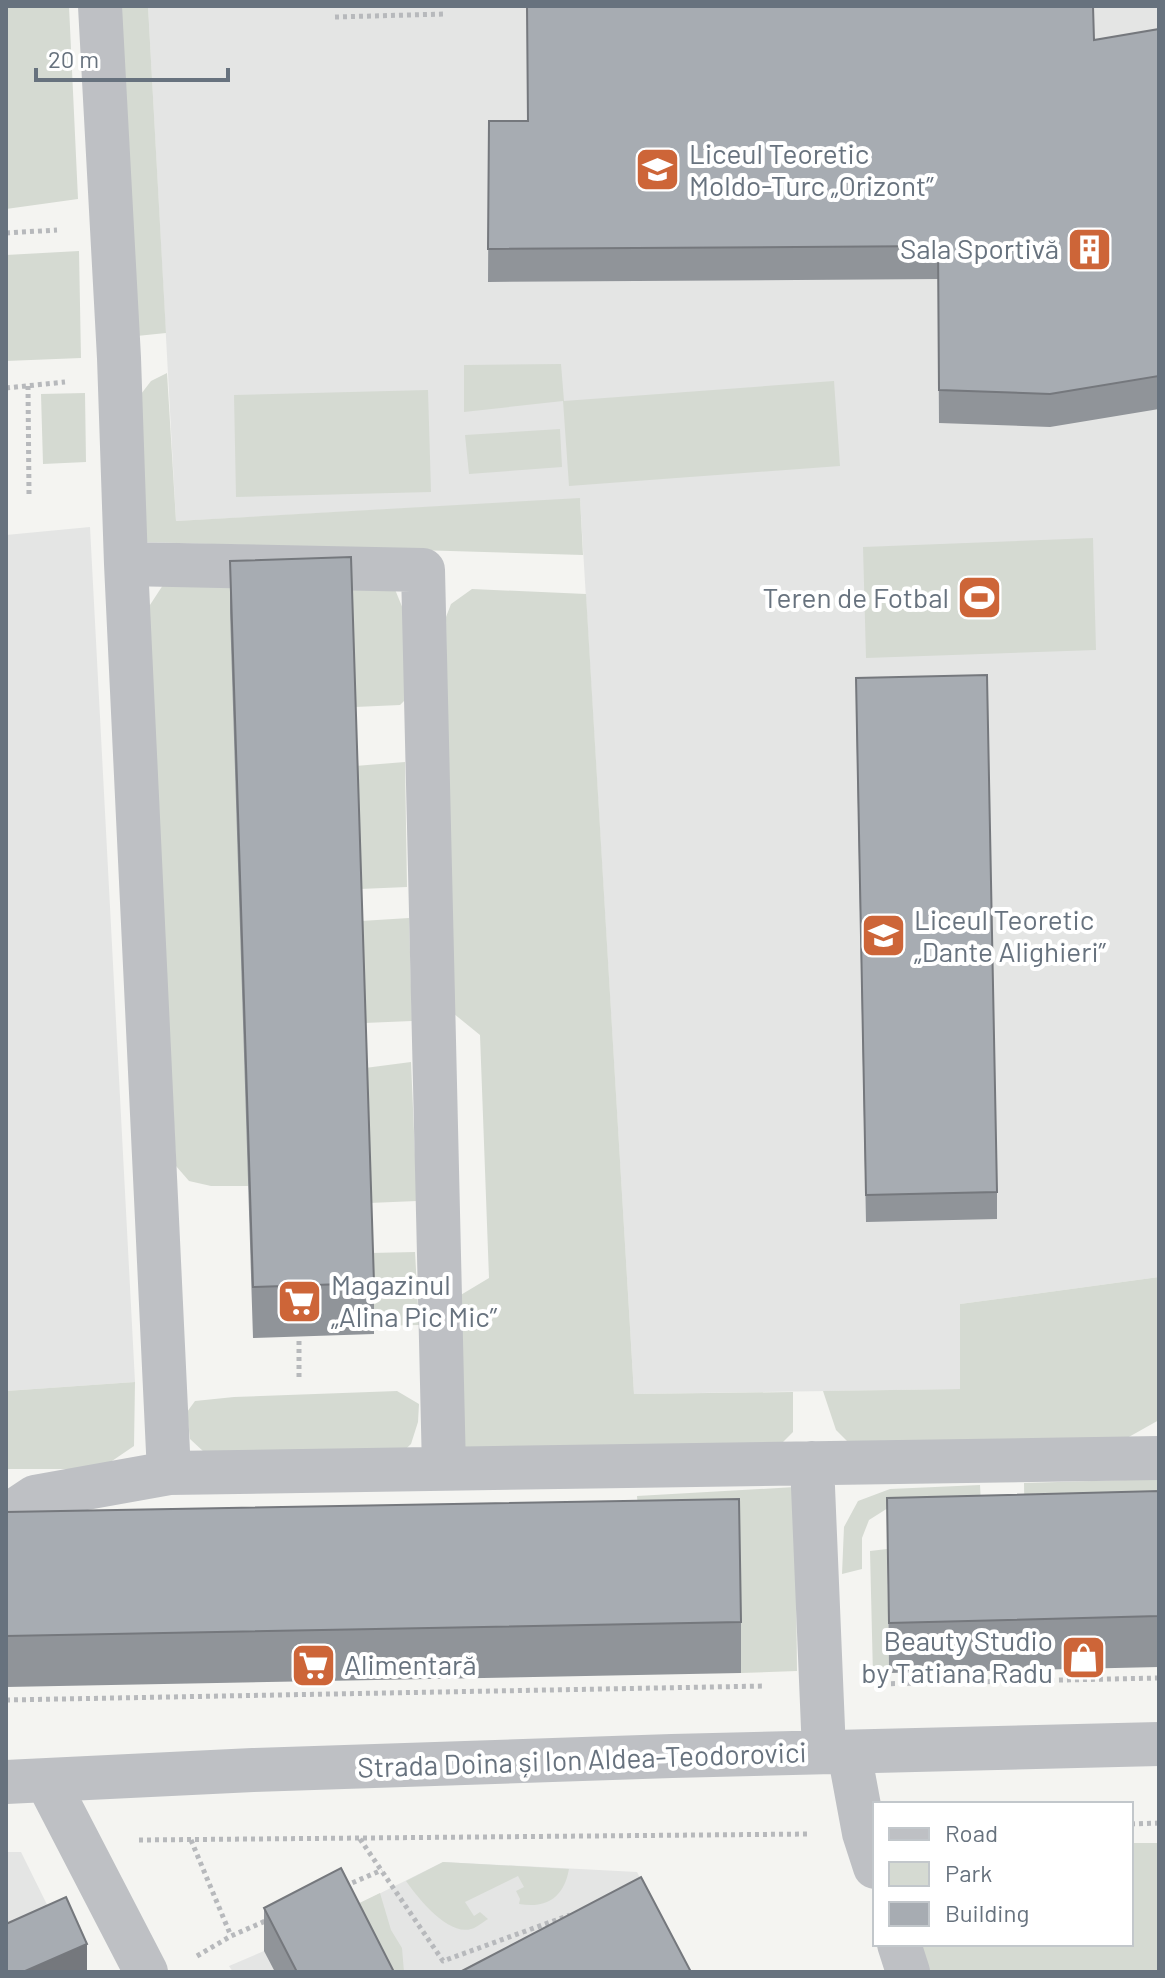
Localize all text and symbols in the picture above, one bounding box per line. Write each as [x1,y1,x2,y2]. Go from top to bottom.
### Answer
scale bar [36,32,228,82]
text: 20 m [48,44,99,73]
place label: Liceul Teoretic Moldo-Turc „Orizont” [689,136,934,202]
school or university icon: Liceul Teoretic Moldo-Turc „Orizont” [634,146,682,194]
building icon: Sala Sportivă [1066,225,1114,273]
place label: Sala Sportivă [900,231,1059,265]
sports icon: Teren de Fotbal [956,574,1004,622]
place label: Teren de Fotbal [763,580,949,614]
place label: Liceul Teoretic „Dante Alighieri” [914,902,1107,968]
school or university icon: Liceul Teoretic „Dante Alighieri” [859,912,907,960]
place label: Magazinul „Alina Pic Mic” [331,1267,498,1333]
supermarket icon: Magazinul „Alina Pic Mic” [276,1277,324,1325]
place label: Beauty Studio by Tatiana Radu [861,1623,1053,1689]
shop icon: Beauty Studio by Tatiana Radu [1060,1633,1108,1681]
supermarket icon: Alimentară [289,1641,337,1689]
place label: Alimentară [344,1647,476,1681]
street label: Strada Doina și Ion Aldea-Teodorovici [357,1734,807,1784]
legend [873,1802,1133,1946]
text: Road [945,1818,998,1847]
text: Park [945,1858,992,1887]
text: Building [945,1898,1029,1927]

